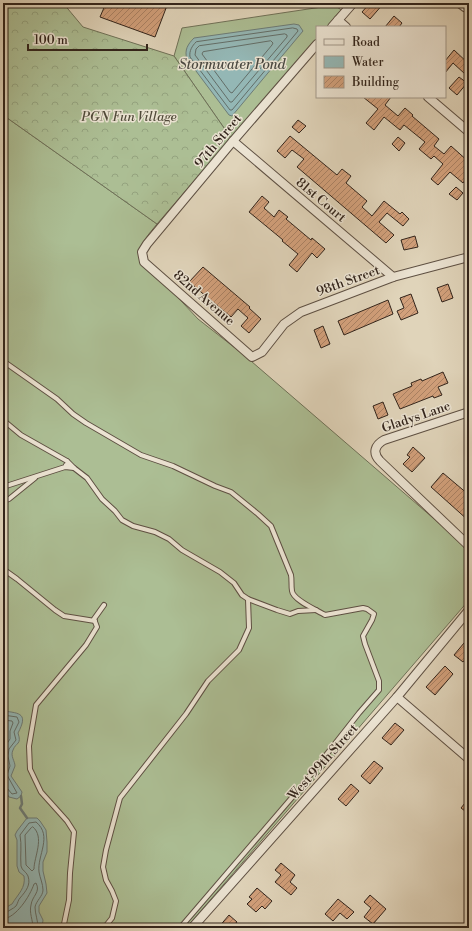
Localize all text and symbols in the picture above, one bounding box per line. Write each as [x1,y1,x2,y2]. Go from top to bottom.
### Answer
scale bar [28,26,147,52]
legend [316,26,446,98]
text: 100 m [34,33,68,48]
text: Road [352,35,380,50]
text: Water [351,55,384,70]
water label: Stormwater Pond [179,56,287,74]
text: Building [351,75,400,90]
park label: PGN Fun Village [80,109,177,125]
street label: 97th Street [191,111,245,171]
street label: 81st Court [293,174,350,226]
street label: 98th Street [314,262,382,300]
street label: 82nd Avenue [170,267,238,329]
street label: Gladys Lane [379,398,453,436]
street label: West 99th Street [284,720,362,804]

